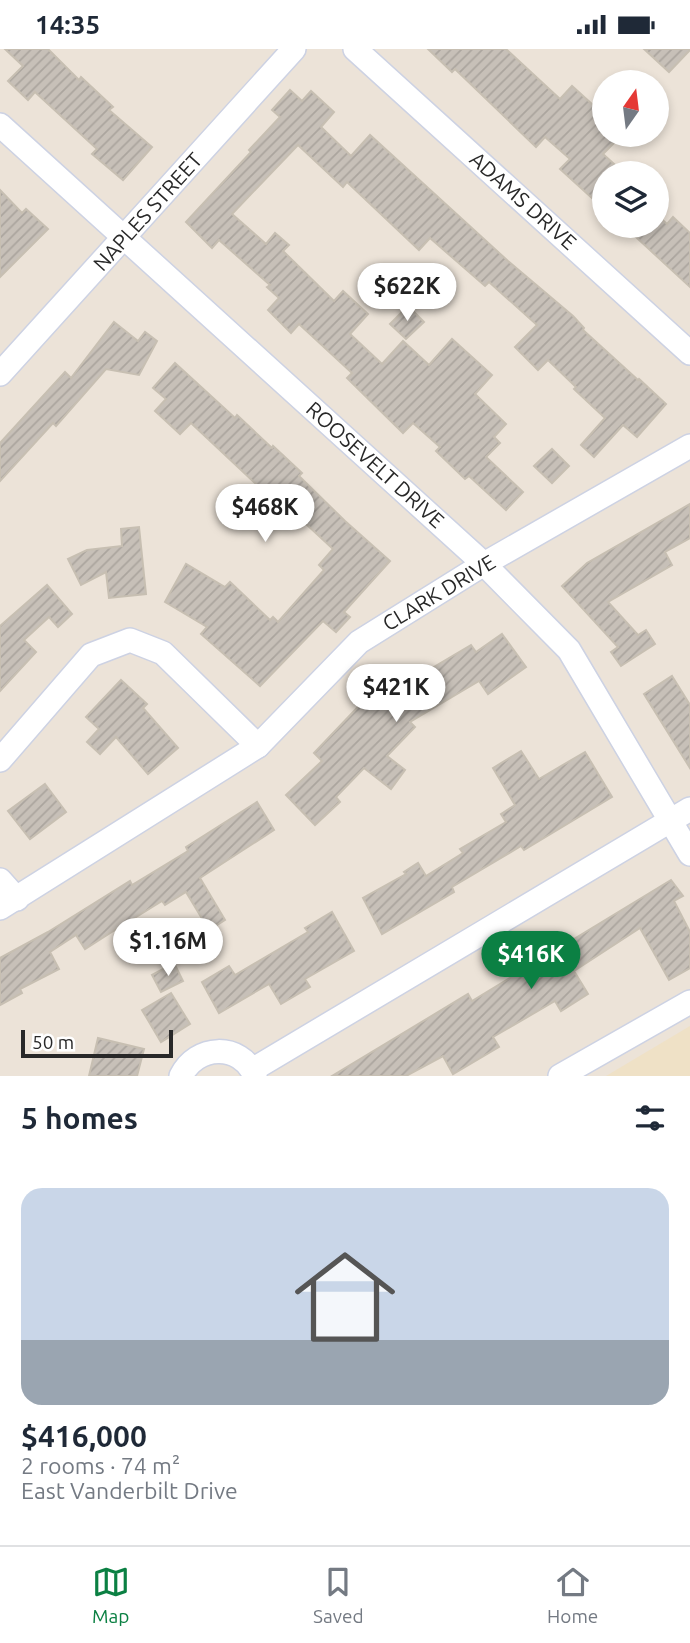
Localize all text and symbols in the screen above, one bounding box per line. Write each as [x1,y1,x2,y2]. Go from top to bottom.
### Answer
text: 14:35 [35,10,100,39]
north arrow [592,70,668,147]
map controls [592,70,669,238]
street label: ADAMS DRIVE [466,146,582,254]
street label: NAPLES STREET [88,147,207,275]
button: layers [592,161,669,238]
pin: $622K [358,264,456,323]
text: $622K [373,273,441,298]
street label: ROOSEVELT DRIVE [302,396,450,532]
pin: $468K [216,484,314,544]
text: $468K [231,494,299,519]
street label: CLARK DRIVE [378,549,499,635]
pin: $421K [347,665,445,724]
text: $421K [362,674,430,699]
pin: $1.16M [111,919,225,978]
text: $1.16M [129,928,207,953]
pin: $416K [482,932,580,991]
text: $416K [497,941,565,966]
scale bar [21,1027,173,1059]
text: 50 m [32,1031,74,1053]
icon: filters [631,1099,669,1137]
text: 5 homes [21,1101,138,1135]
icon: home [282,1234,408,1360]
text: $416,000 [21,1419,147,1453]
text: 2 rooms · 74 m² [21,1453,180,1478]
text: East Vanderbilt Drive [21,1478,238,1503]
tab: Map [92,1563,130,1627]
tab: Saved [313,1563,364,1627]
tab: Home [547,1563,598,1627]

